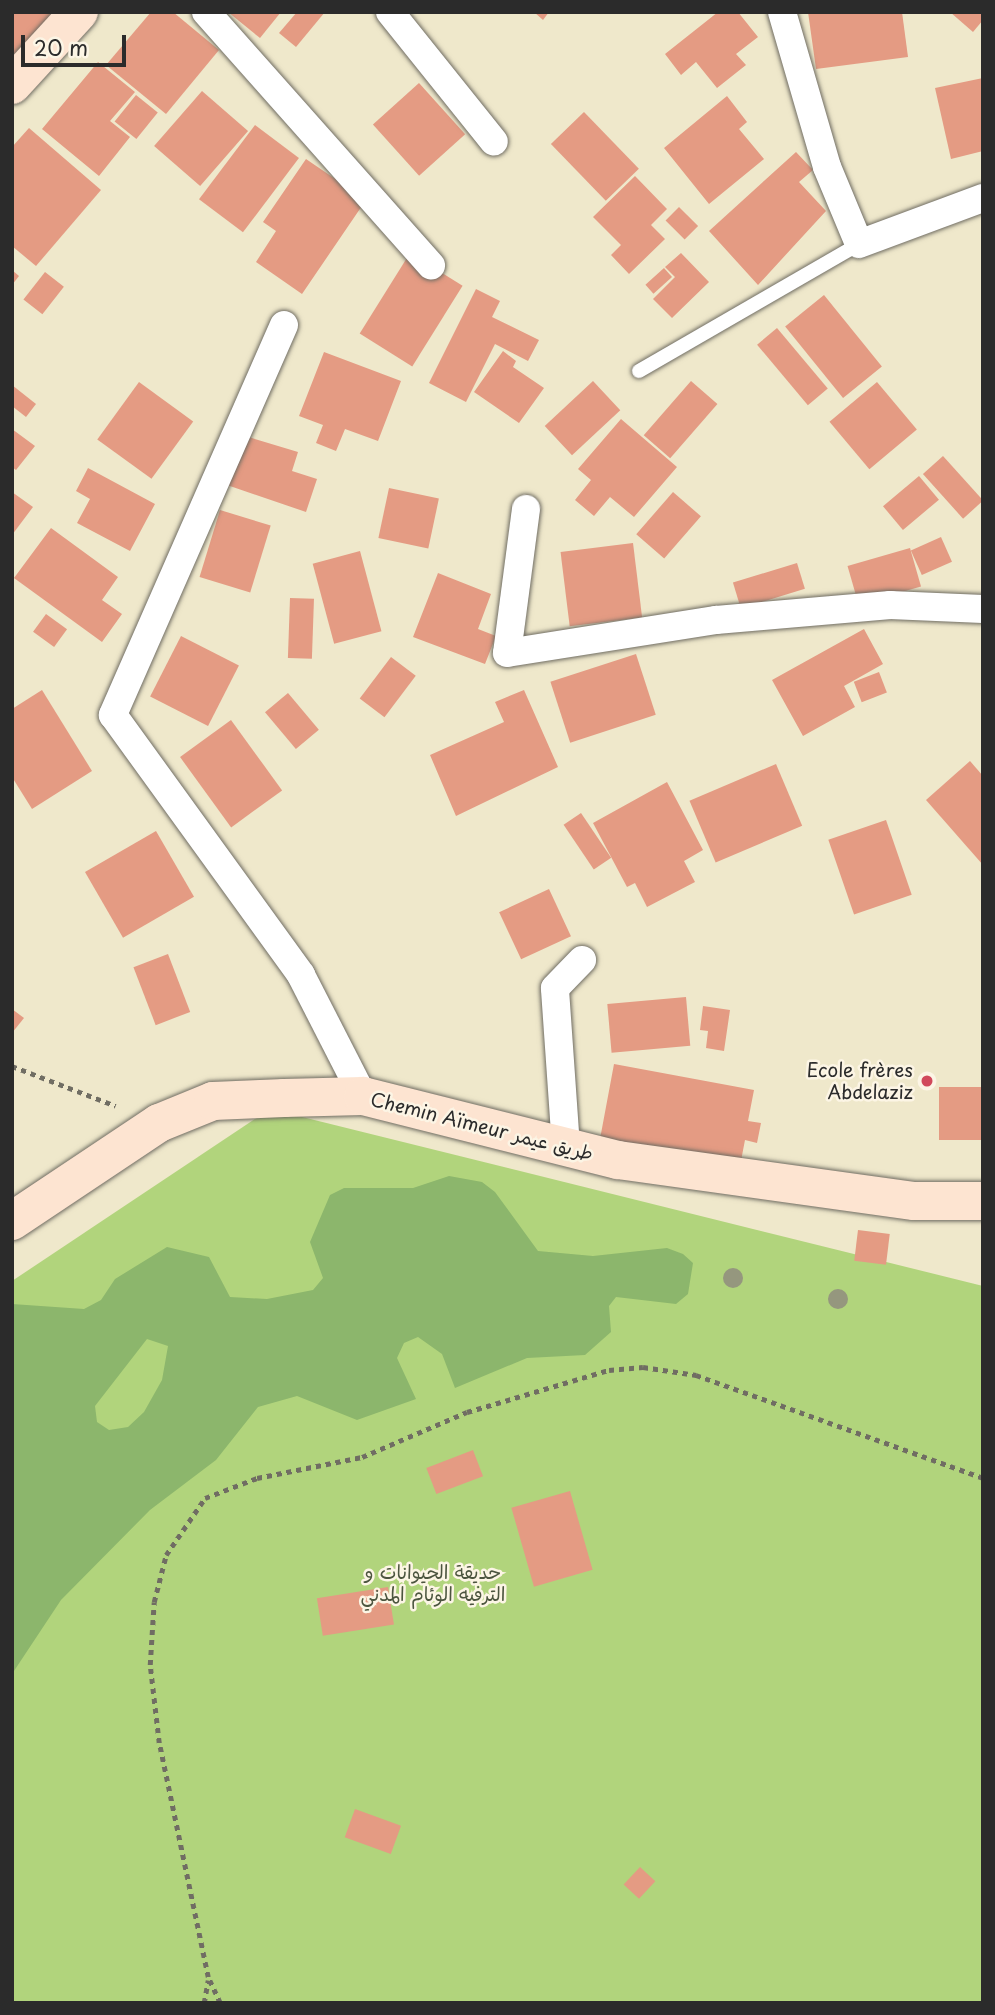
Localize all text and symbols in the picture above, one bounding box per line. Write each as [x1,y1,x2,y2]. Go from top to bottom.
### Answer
scale bar [24,21,130,65]
text: 20 m [34,31,88,63]
place label: Ecole frères Abdelaziz [806,1059,913,1103]
marker: Ecole frères Abdelaziz [919,1073,935,1089]
street label: Chemin Aïmeur طريق عيمر [368,1087,596,1165]
park label: حديقة الحيوانات و الترفيه الوئام المدني [361,1561,505,1605]

